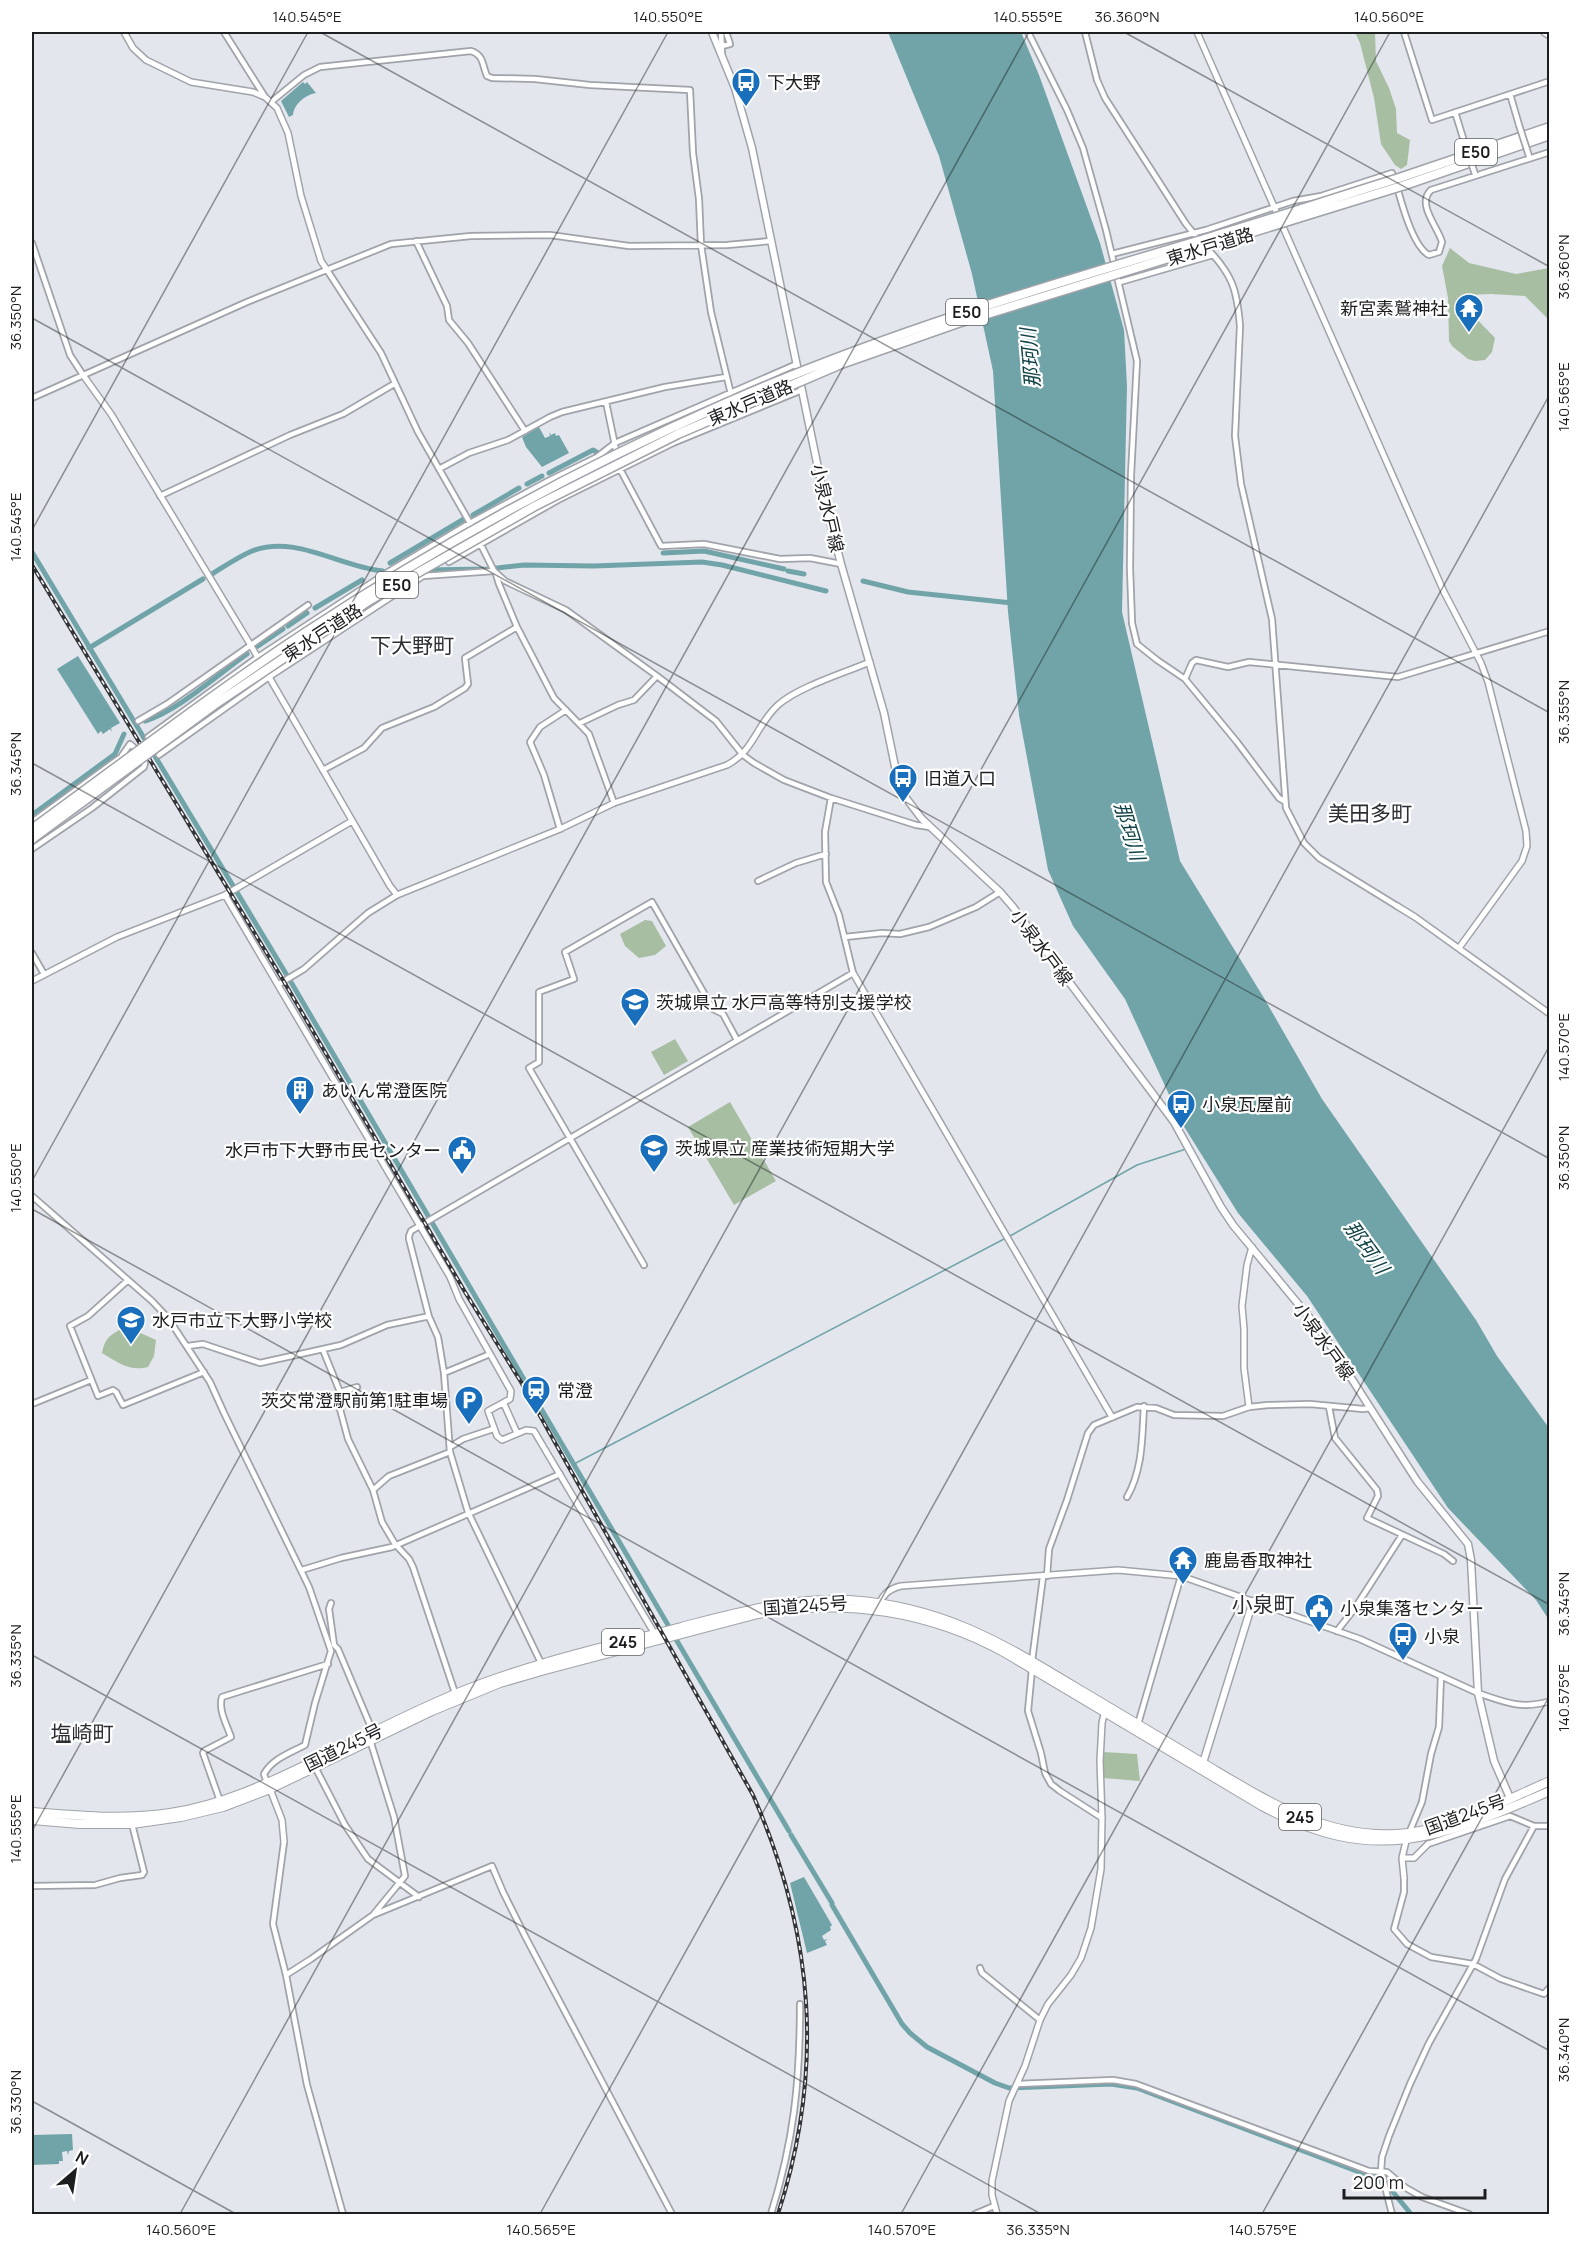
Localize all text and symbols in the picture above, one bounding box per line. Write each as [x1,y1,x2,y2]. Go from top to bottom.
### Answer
text: 140.545°E [272,6,342,27]
text: 140.550°E [633,6,703,27]
text: 140.555°E [994,6,1062,27]
text: 36.360°N [1094,6,1160,27]
text: 140.560°E [1354,6,1424,27]
bus stop icon: 下大野 [730,66,762,108]
place label: 下大野 [767,70,821,94]
road number: E50 [1455,139,1497,165]
street label: 東水戸道路 [1163,221,1257,271]
text: 36.360°N [1553,234,1574,300]
text: 36.350°N [5,286,26,350]
temple icon: 新宮素鷲神社 [1453,292,1485,334]
place label: 新宮素鷲神社 [1340,296,1448,320]
road number: E50 [946,299,988,325]
water label: 那珂川 [1014,325,1046,389]
text: 140.565°E [1553,362,1574,432]
street label: 東水戸道路 [704,373,796,431]
street label: 小泉水戸線 [806,461,850,555]
text: 140.545°E [5,492,26,562]
road number: E50 [376,572,418,598]
street label: 東水戸道路 [278,597,366,667]
district label: 下大野町 [370,631,454,659]
text: 36.355°N [1553,680,1574,744]
text: 36.345°N [5,732,26,796]
bus stop icon: 旧道入口 [887,762,919,804]
place label: 旧道入口 [924,766,996,790]
water label: 那珂川 [1108,798,1152,866]
district label: 美田多町 [1328,799,1412,827]
street label: 小泉水戸線 [1005,904,1079,990]
school or university icon: 茨城県立 水戸高等特別支援学校 [619,986,651,1028]
place label: 茨城県立 水戸高等特別支援学校 [656,990,912,1014]
text: 140.570°E [1553,1013,1574,1081]
building icon: あいん常澄医院 [284,1074,316,1116]
place label: あいん常澄医院 [321,1078,447,1102]
bus stop icon: 小泉瓦屋前 [1165,1088,1197,1130]
place label: 小泉瓦屋前 [1202,1092,1292,1116]
text: 36.350°N [1553,1126,1574,1190]
school or university icon: 茨城県立 産業技術短期大学 [638,1132,670,1174]
public building icon: 水戸市下大野市民センター [446,1134,478,1176]
place label: 茨城県立 産業技術短期大学 [675,1136,895,1160]
place label: 水戸市下大野市民センター [225,1138,441,1162]
text: 140.550°E [5,1143,26,1213]
water label: 那珂川 [1338,1215,1397,1281]
street label: 小泉水戸線 [1288,1298,1360,1384]
school or university icon: 水戸市立下大野小学校 [115,1304,147,1346]
place label: 水戸市立下大野小学校 [152,1308,332,1332]
station icon: 常澄 [520,1374,552,1416]
place label: 常澄 [557,1378,593,1402]
parking icon: 茨交常澄駅前第1駐車場 [453,1384,485,1426]
place label: 茨交常澄駅前第1駐車場 [261,1388,448,1412]
temple icon: 鹿島香取神社 [1167,1544,1199,1586]
place label: 鹿島香取神社 [1204,1548,1312,1572]
text: 36.345°N [1553,1572,1574,1636]
street label: 国道245号 [762,1590,848,1620]
district label: 小泉町 [1232,1590,1295,1618]
public building icon: 小泉集落センター [1303,1592,1335,1634]
place label: 小泉集落センター [1340,1596,1484,1620]
bus stop icon: 小泉 [1387,1620,1419,1662]
text: 36.335°N [5,1624,26,1688]
place label: 小泉 [1424,1624,1460,1648]
road number: 245 [602,1629,644,1655]
text: 140.575°E [1553,1664,1574,1732]
street label: 国道245号 [300,1718,386,1776]
district label: 塩崎町 [51,1719,114,1747]
street label: 国道245号 [1421,1788,1509,1840]
text: 140.555°E [5,1795,26,1863]
road number: 245 [1279,1804,1321,1830]
text: 36.340°N [1553,2018,1574,2082]
text: 36.330°N [5,2070,26,2134]
north arrow [45,2141,105,2201]
text: N [72,2145,93,2170]
scale bar [1344,2162,1485,2200]
text: 200 m [1353,2170,1404,2194]
text: 140.560°E [146,2219,216,2240]
text: 140.565°E [506,2219,576,2240]
text: 140.570°E [868,2219,936,2240]
text: 36.335°N [1006,2219,1070,2240]
text: 140.575°E [1229,2219,1297,2240]

